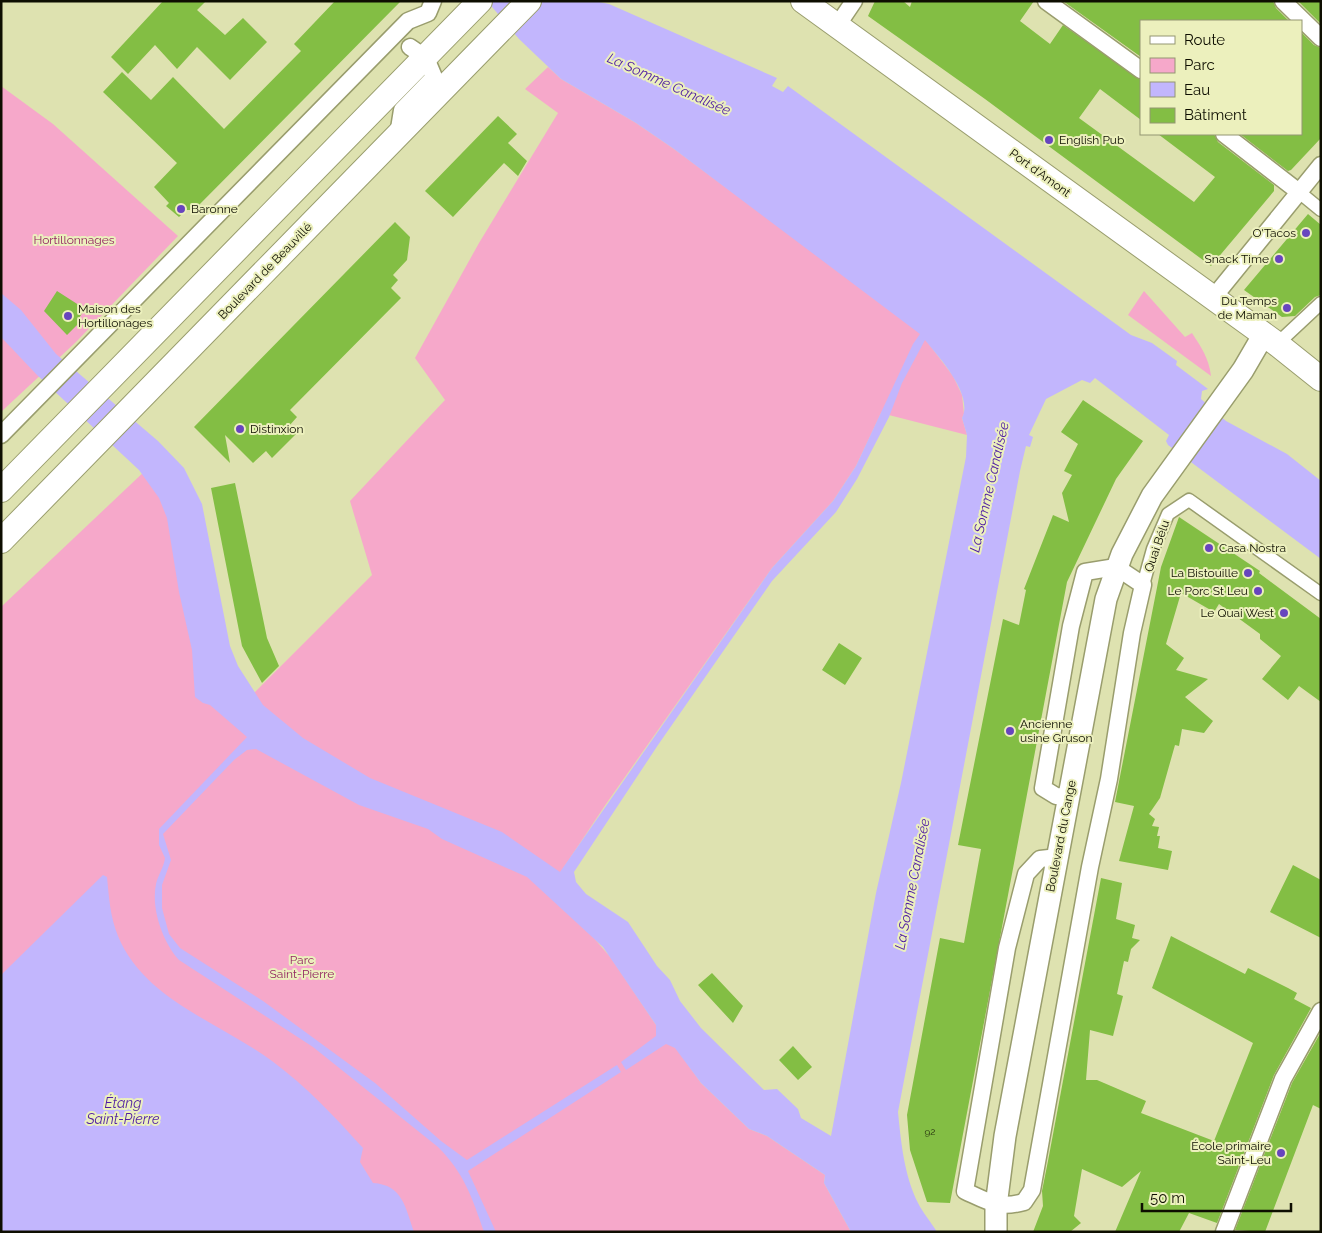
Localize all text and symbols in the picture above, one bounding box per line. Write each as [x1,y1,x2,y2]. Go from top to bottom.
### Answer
legend [1140,20,1302,135]
text: Route [1184,31,1225,49]
water label: La Somme Canalisée [605,50,734,119]
text: Parc [1184,56,1215,74]
text: Eau [1184,81,1210,99]
text: Bâtiment [1184,106,1247,124]
place label: English Pub [1059,133,1124,147]
marker: English Pub [1043,134,1055,146]
street label: Port d'Amont [1007,146,1073,200]
place label: Baronne [191,202,238,216]
marker: Baronne [175,203,187,215]
street label: Boulevard de Beauvillé [215,220,315,322]
place label: O'Tacos [1253,226,1296,240]
marker: O'Tacos [1300,227,1312,239]
park label: Hortillonnages [33,233,115,247]
place label: Snack Time [1205,252,1269,266]
marker: Snack Time [1273,253,1285,265]
place label: Du Temps de Maman [1218,294,1277,322]
place label: Maison des Hortillonages [78,302,152,330]
marker: Du Temps de Maman [1281,302,1293,314]
marker: Maison des Hortillonages [62,310,74,322]
water label: La Somme Canalisée [966,420,1012,554]
place label: Distinxion [250,422,303,436]
marker: Distinxion [234,423,246,435]
street label: Quai Bélu [1142,518,1172,574]
place label: Casa Nostra [1219,541,1286,555]
marker: Casa Nostra [1203,542,1215,554]
place label: La Bistouille [1171,566,1238,580]
marker: La Bistouille [1242,567,1254,579]
place label: Le Porc St Leu [1168,584,1248,598]
marker: Le Porc St Leu [1252,585,1264,597]
place label: Le Quai West [1201,606,1274,620]
marker: Le Quai West [1278,607,1290,619]
place label: Ancienne usine Gruson [1020,717,1093,745]
marker: Ancienne usine Gruson [1004,725,1016,737]
street label: Boulevard du Cange [1043,779,1079,893]
water label: La Somme Canalisée [891,817,933,951]
park label: Parc Saint-Pierre [270,953,334,981]
water label: Étang Saint-Pierre [85,1094,160,1127]
house number: 92 [924,1126,936,1137]
place label: École primaire Saint-Leu [1191,1139,1271,1167]
marker: École primaire Saint-Leu [1275,1147,1287,1159]
scale bar [1142,1180,1291,1212]
text: 50 m [1150,1189,1185,1207]

